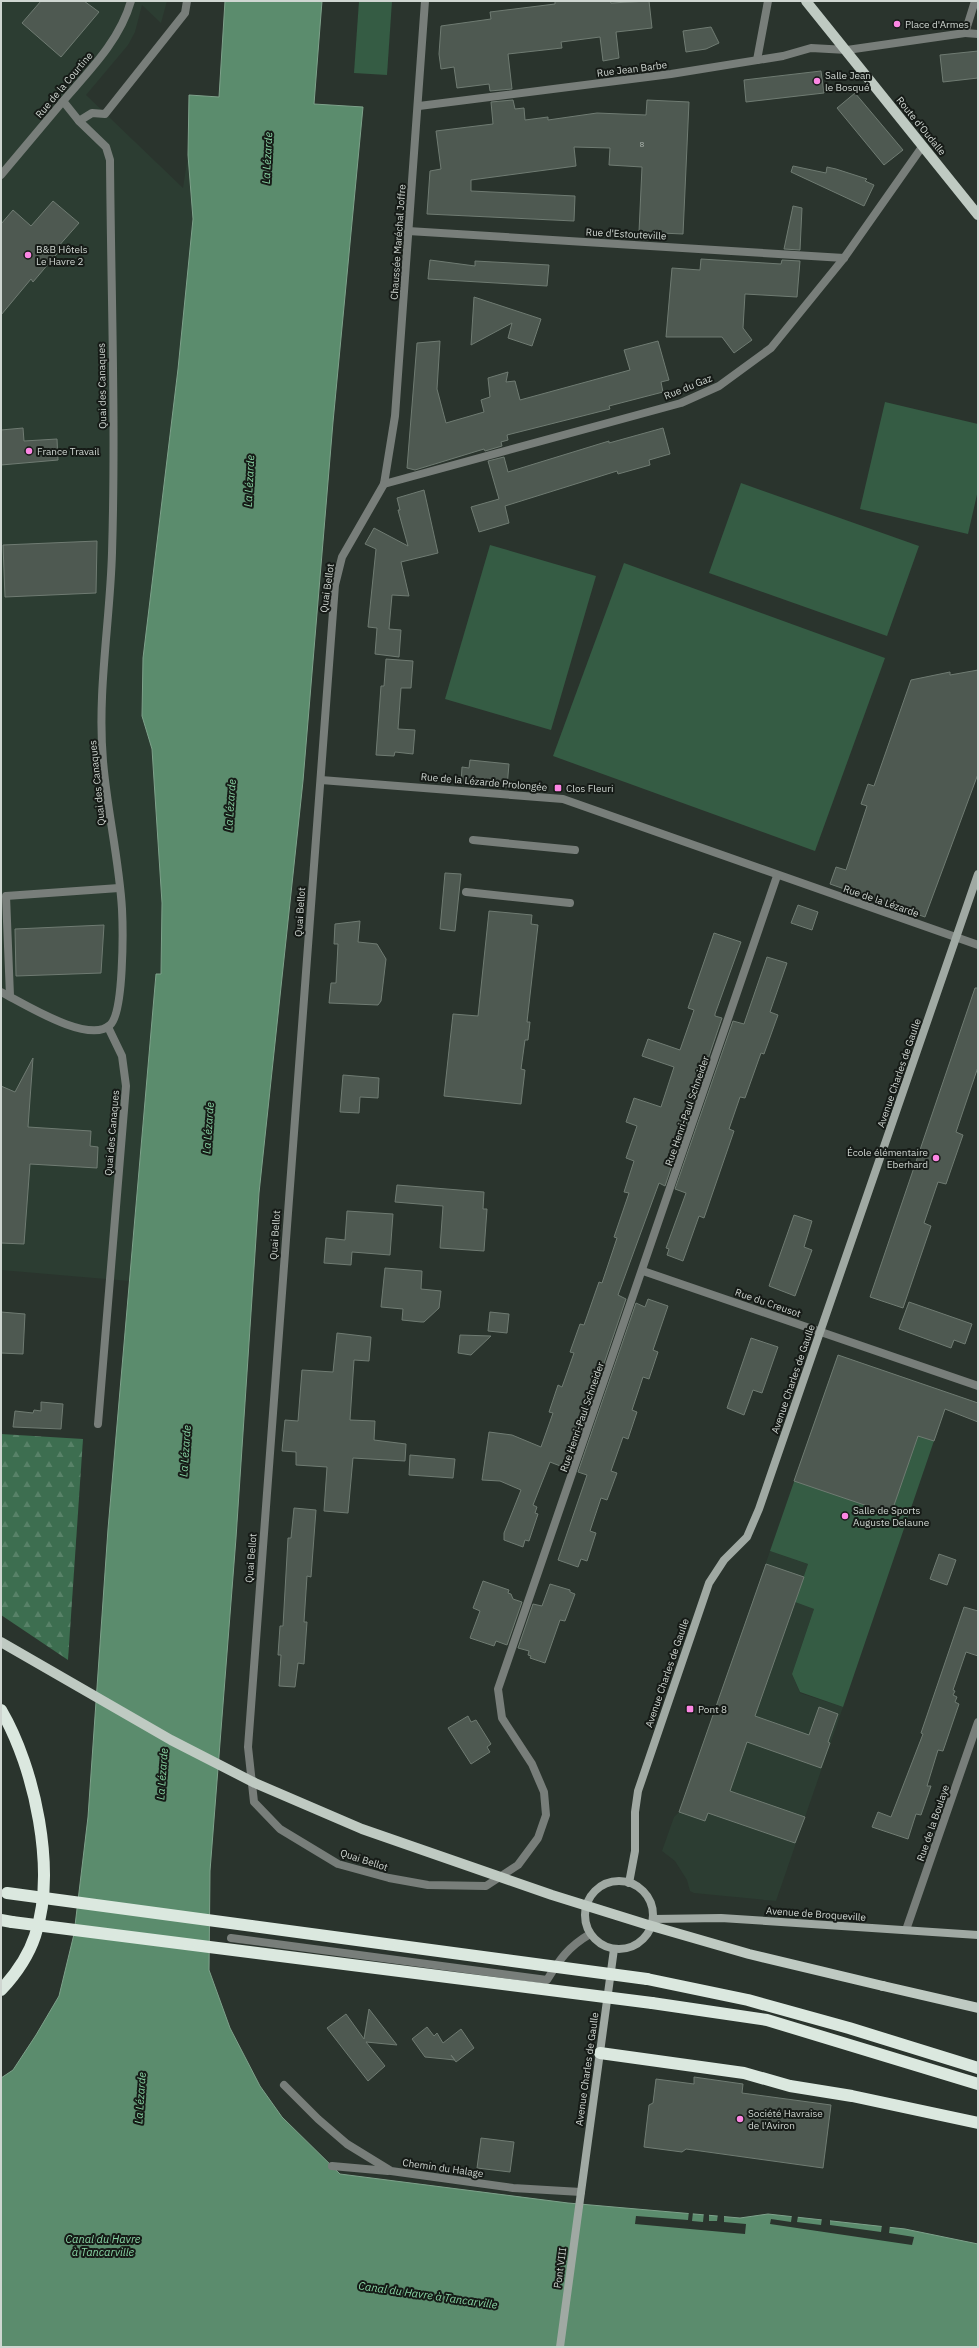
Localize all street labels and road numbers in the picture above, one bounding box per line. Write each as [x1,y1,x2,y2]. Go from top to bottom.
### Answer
street label: Rue de la Courtine [33,49,96,121]
street label: Rue Jean Barbe [596,58,668,80]
street label: Route d'Oudalle [893,94,949,158]
street label: Chaussée Maréchal Joffre [387,183,409,300]
street label: Rue d'Estouteville [585,225,667,243]
street label: Quai des Canaques [95,343,109,429]
street label: Rue du Gaz [662,371,714,403]
street label: Quai Bellot [317,562,337,613]
street label: Quai des Canaques [86,739,108,826]
street label: Rue de la Lézarde Prolongée [420,770,548,794]
street label: Rue de la Lézarde [841,882,921,920]
street label: Quai Bellot [292,886,308,937]
street label: Avenue Charles de Gaulle [874,1016,924,1129]
street label: Rue Henri-Paul Schneider [662,1054,712,1168]
street label: Quai des Canaques [102,1090,122,1176]
street label: Quai Bellot [267,1209,283,1260]
street label: Rue du Creusot [733,1286,803,1320]
street label: Avenue Charles de Gaulle [768,1322,818,1435]
street label: Rue Henri-Paul Schneider [557,1360,607,1474]
street label: Quai Bellot [242,1532,260,1583]
street label: Avenue Charles de Gaulle [642,1616,692,1729]
street label: Rue de la Boulaye [914,1782,952,1863]
street label: Quai Bellot [338,1846,390,1874]
street label: Avenue de Broqueville [765,1904,867,1924]
street label: Avenue Charles de Gaulle [573,2011,601,2127]
street label: Chemin du Halage [402,2156,485,2180]
street label: Pont VIII [551,2247,569,2289]

